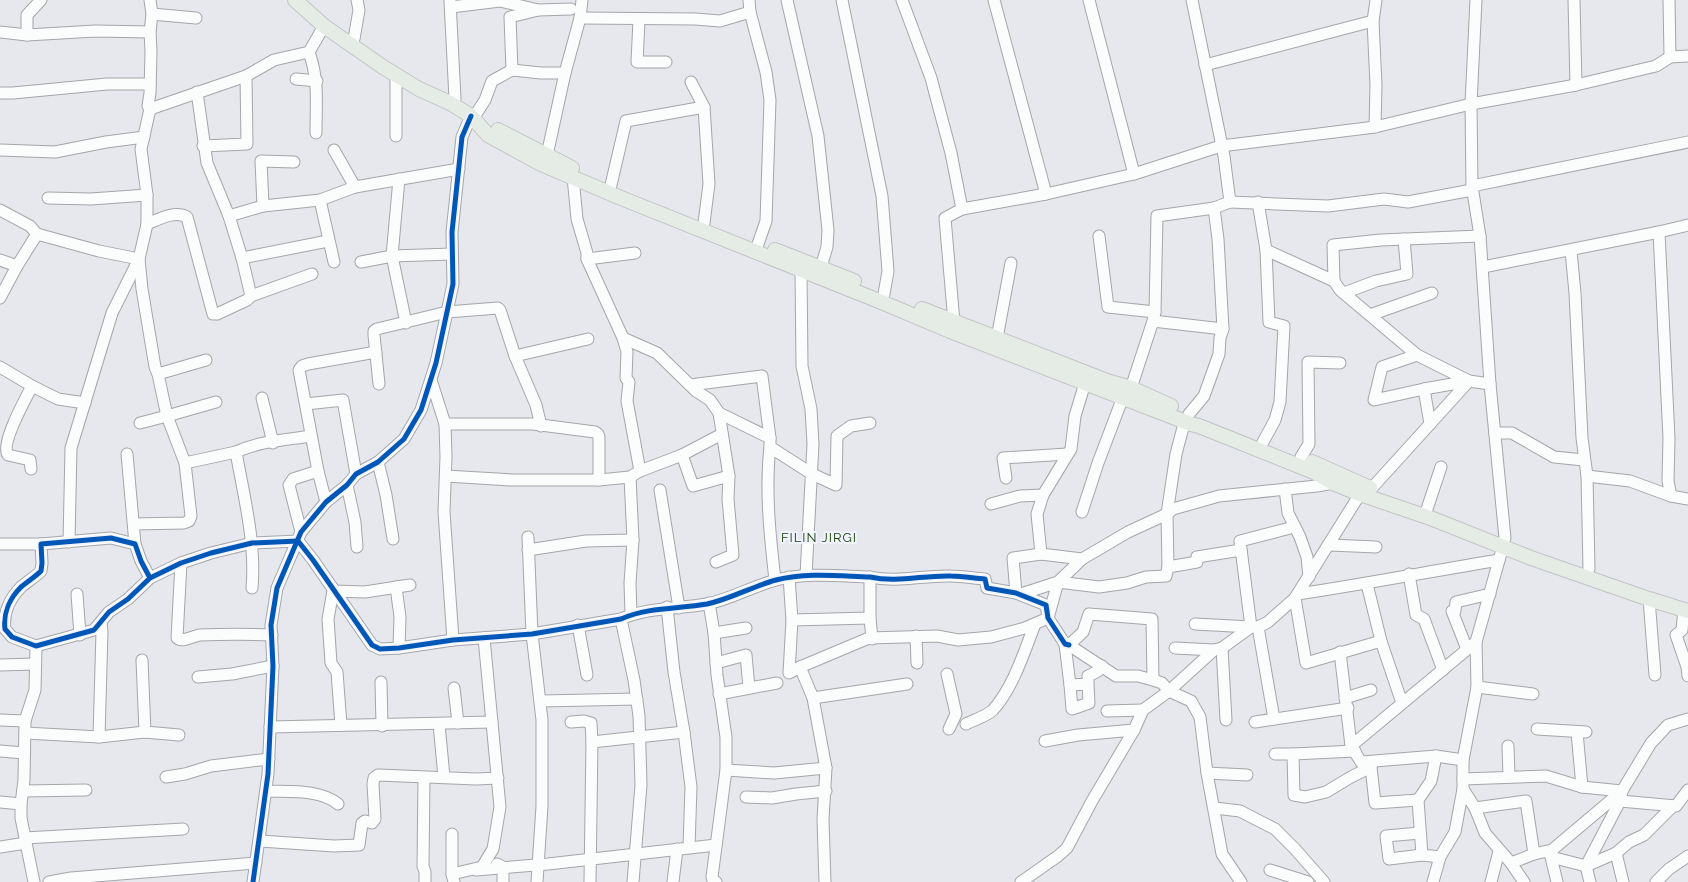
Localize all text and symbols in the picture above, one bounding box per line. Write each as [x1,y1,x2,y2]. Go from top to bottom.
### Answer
district label: FILIN JIRGI [781,530,857,545]

